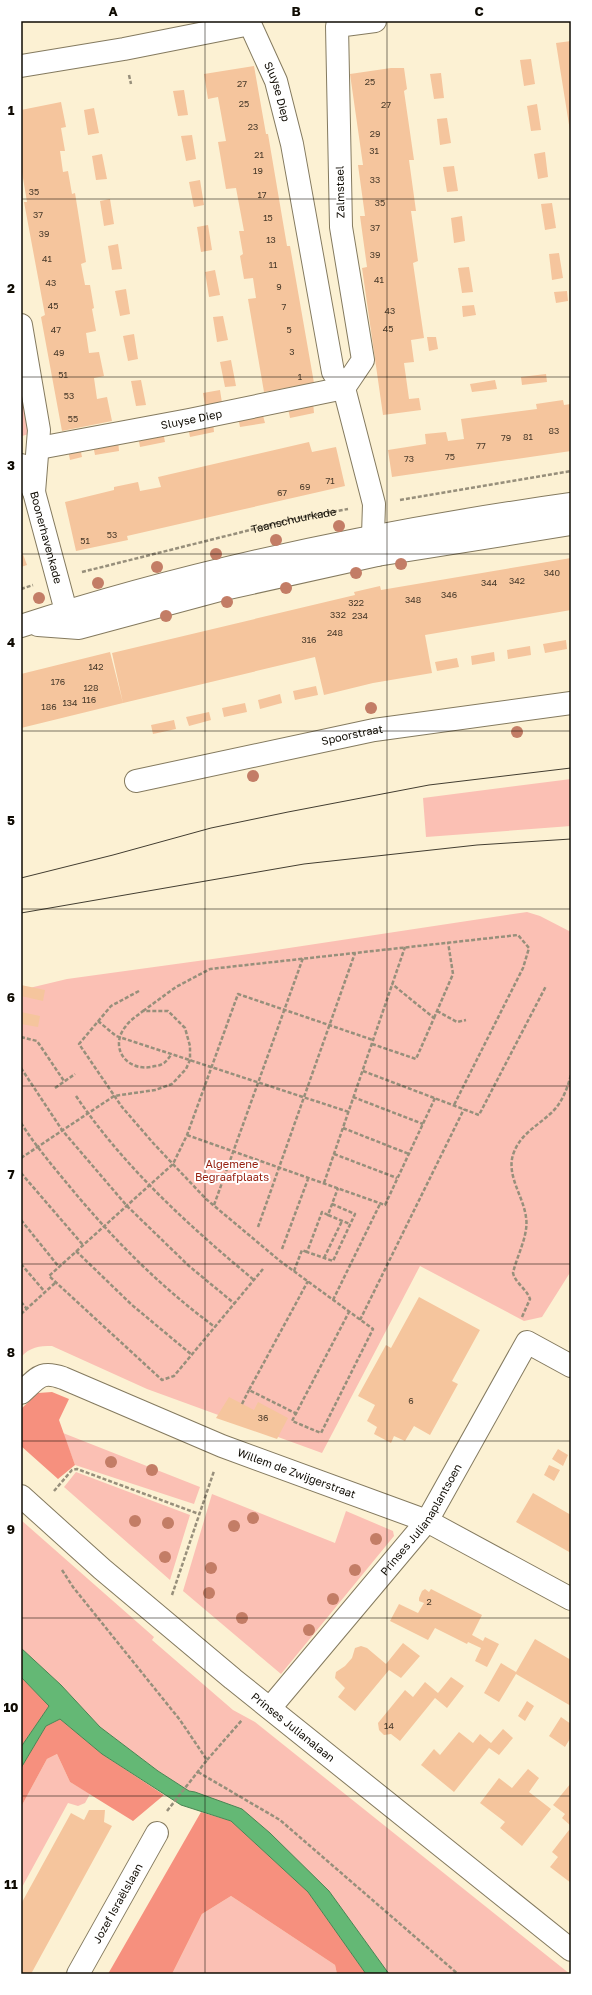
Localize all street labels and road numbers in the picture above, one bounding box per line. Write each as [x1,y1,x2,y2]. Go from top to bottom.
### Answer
street label: Sluyse Diep [262,59,293,123]
street label: Zalmstael [333,165,346,218]
street label: Sluyse Diep [160,406,223,431]
street label: Boonerhavenkade [28,490,65,585]
street label: Taanschuurkade [250,504,337,535]
street label: Spoorstraat [320,722,384,747]
street label: Willem de Zwijgerstraat [236,1445,358,1500]
street label: Prinses Julianaplantsoen [377,1461,464,1578]
street label: Prinses Julianalaan [249,1689,338,1764]
street label: Jozef Israëlslaan [90,1861,145,1945]

